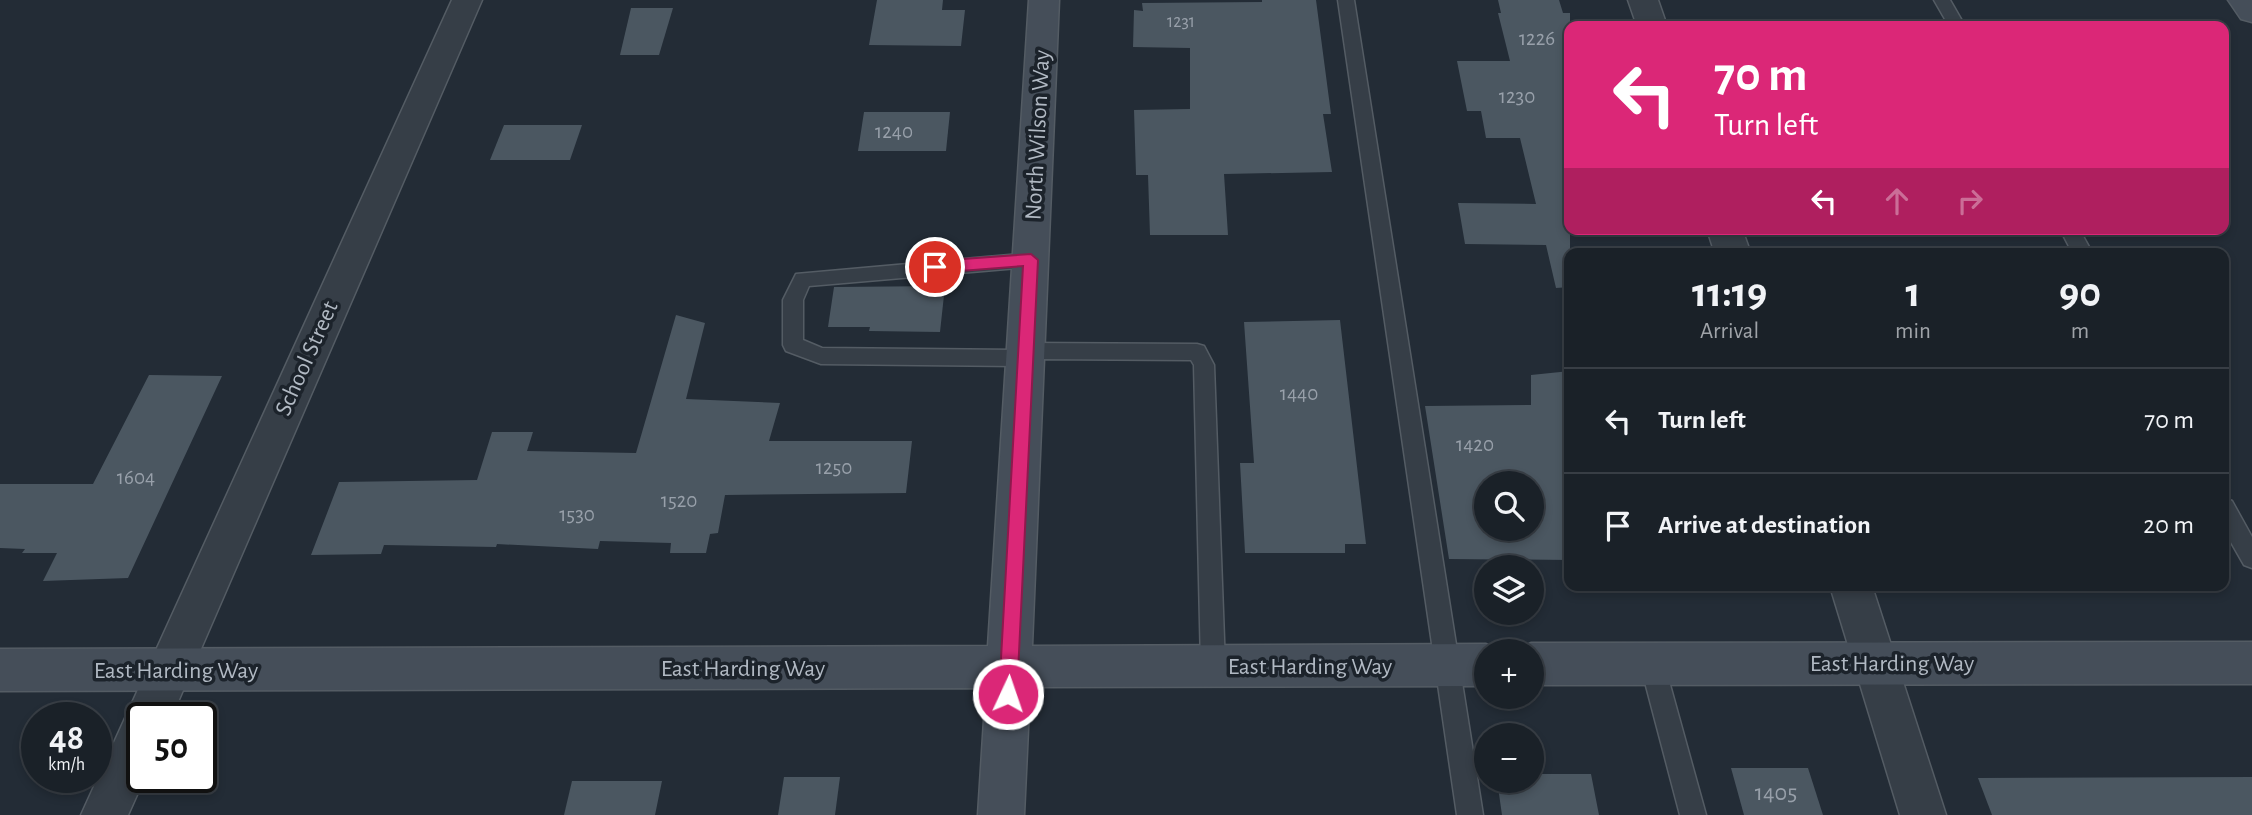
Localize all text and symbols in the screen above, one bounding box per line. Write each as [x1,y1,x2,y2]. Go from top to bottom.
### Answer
house number: 1231 [1167,13,1195,31]
house number: 1226 [1519,28,1555,49]
street label: North Wilson Way [1022,49,1054,221]
icon: left [1599,49,1690,140]
text: 70 m [1714,51,1808,100]
house number: 1230 [1499,86,1535,107]
text: Turn left [1714,109,1818,141]
house number: 1240 [875,121,913,142]
icon: left [1805,182,1843,220]
icon: ahead [1878,182,1916,220]
icon: right [1951,182,1989,220]
pin [905,237,965,297]
icon: arrive [916,248,954,286]
text: 11:19 [1692,272,1767,314]
text: 1 [1905,272,1921,314]
text: 90 [2059,272,2101,314]
street label: School Street [271,297,343,419]
text: Arrival [1700,320,1759,343]
text: min [1895,320,1931,343]
text: m [2071,320,2089,343]
house number: 1440 [1280,383,1318,404]
icon: left [1599,402,1637,440]
text: Turn left [1658,407,1746,433]
text: 70 m [2144,407,2194,433]
house number: 1420 [1456,434,1494,455]
house number: 1250 [816,457,852,478]
house number: 1604 [117,467,155,488]
map controls [1474,471,1544,793]
button: search [1474,471,1544,541]
house number: 1520 [661,490,697,511]
house number: 1530 [559,504,595,525]
icon: arrive [1599,507,1637,545]
text: Arrive at destination [1658,512,1871,538]
text: 20 m [2143,512,2194,538]
button: layers [1474,555,1544,625]
button: + [1474,639,1544,709]
street label: East Harding Way [1810,652,1974,676]
street label: East Harding Way [1228,655,1392,679]
street label: East Harding Way [661,657,825,681]
position arrow [971,657,1045,731]
street label: East Harding Way [94,659,258,683]
speed limit sign: 50 [126,702,217,793]
text: 48 [49,721,84,756]
button: − [1474,723,1544,793]
text: km/h [48,756,85,774]
house number: 1405 [1755,781,1797,805]

